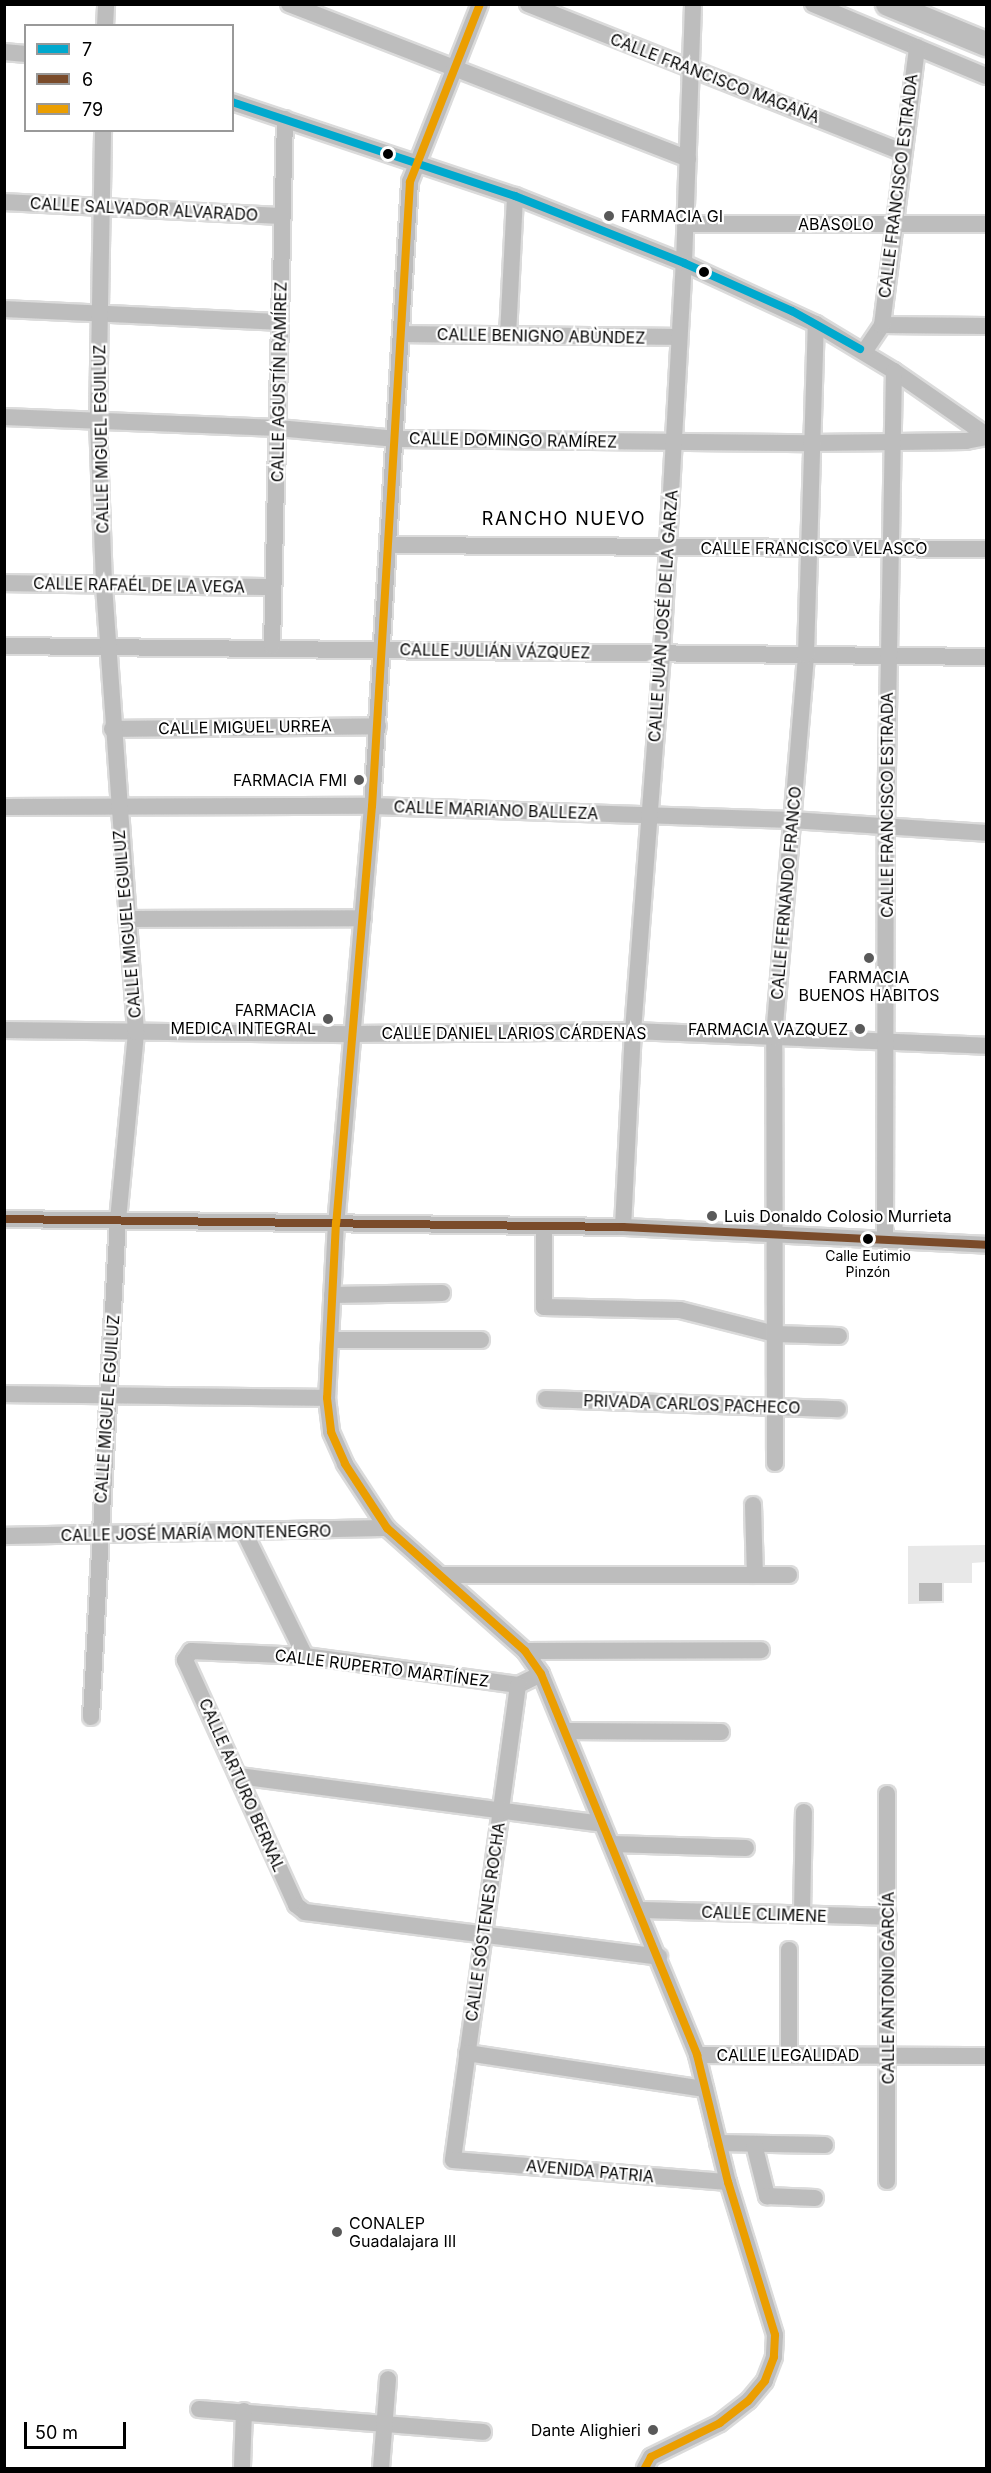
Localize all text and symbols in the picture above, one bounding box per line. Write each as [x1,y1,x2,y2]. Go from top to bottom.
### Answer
legend [24,24,234,132]
street label: CALLE FRANCISCO MAGAÑA [608,29,822,127]
text: 7 [82,39,92,60]
text: 6 [82,69,93,90]
street label: CALLE FRANCISCO ESTRADA [875,73,921,299]
text: 79 [82,99,103,120]
unlabelled marker [382,148,394,160]
street label: CALLE SALVADOR ALVARADO [29,193,259,225]
place label: FARMACIA GI [621,206,723,226]
marker: FARMACIA GI [602,209,616,223]
street label: ABASOLO [798,214,874,234]
unlabelled marker [698,266,710,278]
street label: CALLE AGUSTÍN RAMÍREZ [268,282,290,482]
street label: CALLE BENIGNO ABÙNDEZ [437,325,645,347]
street label: CALLE MIGUEL EGUILUZ [90,344,112,534]
street label: CALLE DOMINGO RAMÍREZ [409,429,617,451]
street label: CALLE JUAN JOSÉ DE LA GARZA [645,489,681,743]
district label: RANCHO NUEVO [482,508,646,530]
street label: CALLE FRANCISCO VELASCO [700,538,928,558]
street label: CALLE RAFAÉL DE LA VEGA [33,574,245,596]
street label: CALLE JULIÁN VÁZQUEZ [399,640,591,662]
street label: CALLE FRANCISCO ESTRADA [877,692,897,918]
street label: CALLE MIGUEL URREA [158,716,332,738]
place label: FARMACIA FMI [233,770,347,790]
marker: FARMACIA FMI [352,773,366,787]
street label: CALLE FERNANDO FRANCO [767,785,805,1001]
street label: CALLE MARIANO BALLEZA [393,797,599,823]
street label: CALLE MIGUEL EGUILUZ [109,829,145,1019]
marker: FARMACIA BUENOS HABITOS [862,951,876,965]
place label: FARMACIA BUENOS HABITOS [798,967,940,1005]
place label: FARMACIA MEDICA INTEGRAL [171,1000,316,1038]
marker: FARMACIA MEDICA INTEGRAL [321,1012,335,1026]
place label: FARMACIA VAZQUEZ [688,1019,848,1039]
marker: FARMACIA VAZQUEZ [853,1022,867,1036]
street label: CALLE DANIEL LARIOS CÁRDENAS [381,1023,647,1043]
place label: Luis Donaldo Colosio Murrieta [724,1206,952,1226]
marker: Luis Donaldo Colosio Murrieta [705,1209,719,1223]
marker: Calle Eutimio Pinzón [862,1233,874,1245]
place label: Calle Eutimio Pinzón [825,1248,911,1280]
street label: CALLE MIGUEL EGUILUZ [91,1314,123,1504]
street label: PRIVADA CARLOS PACHECO [583,1391,801,1417]
street label: CALLE JOSÉ MARÍA MONTENEGRO [60,1521,332,1545]
street label: CALLE RUPERTO MARTÍNEZ [274,1645,490,1691]
street label: CALLE ARTURO BERNAL [195,1695,289,1875]
street label: CALLE SÓSTENES ROCHA [462,1821,508,2023]
street label: CALLE ANTONIO GARCÍA [878,1892,898,2084]
street label: CALLE CLIMENE [701,1902,827,1926]
street label: CALLE LEGALIDAD [717,2045,859,2065]
street label: AVENIDA PATRIA [525,2156,655,2186]
place label: CONALEP Guadalajara III [349,2213,456,2251]
marker: CONALEP Guadalajara III [330,2225,344,2239]
scale bar [27,2410,129,2448]
place label: Dante Alighieri [531,2420,641,2440]
text: 50 m [35,2422,78,2443]
marker: Dante Alighieri [646,2423,660,2437]

